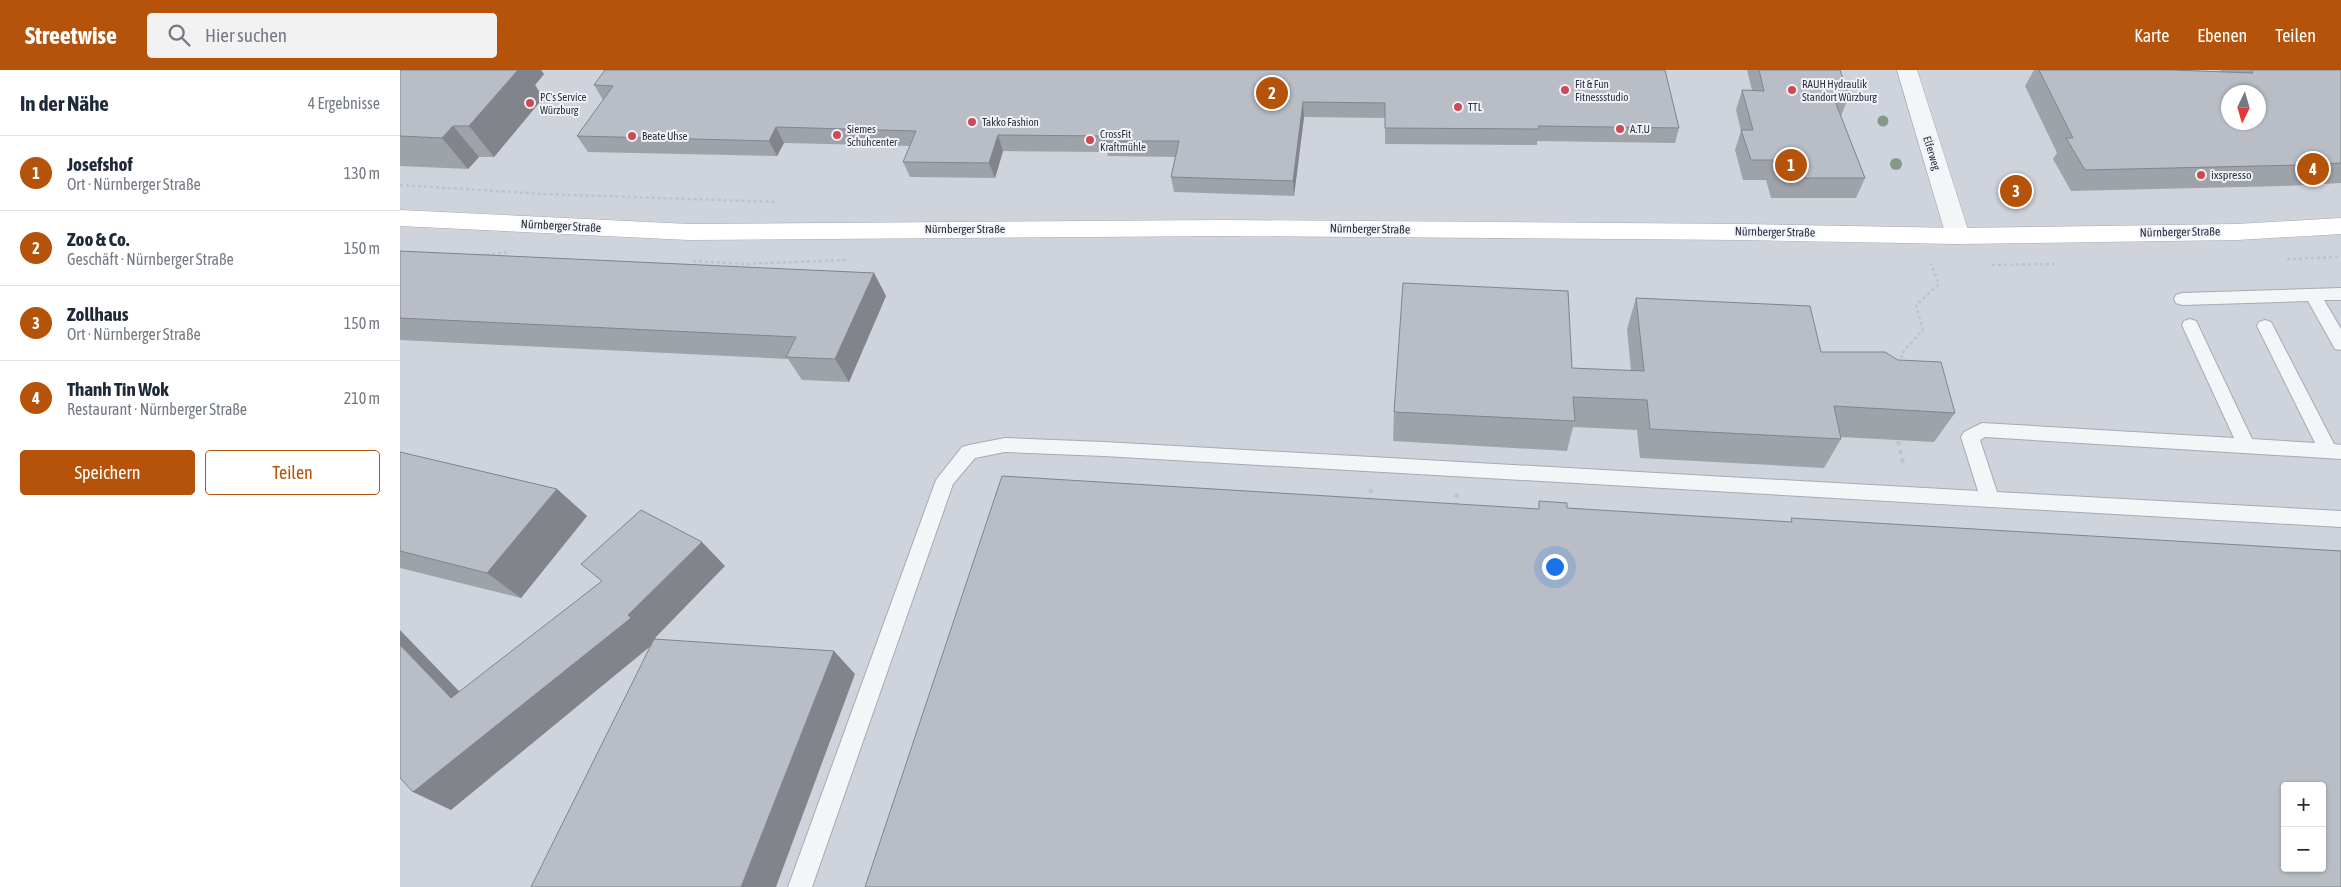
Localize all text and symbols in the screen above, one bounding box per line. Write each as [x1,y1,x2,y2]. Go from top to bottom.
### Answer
search box [147,13,497,58]
icon: search [165,21,193,49]
text: Streetwise [25,22,117,49]
text: Hier suchen [205,24,287,46]
text: Karte [2134,25,2169,46]
text: Ebenen [2197,25,2247,46]
text: Teilen [2275,25,2316,46]
pin: 2 [1256,74,1288,112]
place label: Fit & Fun Fitnessstudio [1575,78,1629,103]
place label: RAUH Hydraulik Standort Würzburg [1802,78,1877,103]
marker: Fit & Fun Fitnessstudio [1559,84,1571,96]
marker: RAUH Hydraulik Standort Würzburg [1786,84,1798,96]
north arrow [2221,85,2266,130]
text: In der Nähe [20,91,109,115]
place label: PC's Service Würzburg [540,91,587,116]
text: 4 Ergebnisse [308,94,380,112]
marker: PC's Service Würzburg [524,97,536,109]
marker: TTL [1452,101,1464,113]
place label: TTL [1468,101,1483,113]
marker: Takko Fashion [966,116,978,128]
place label: Takko Fashion [982,116,1039,128]
place label: Siemes Schuhcenter [847,123,898,148]
marker: A.T.U [1614,123,1626,135]
place label: A.T.U [1630,123,1650,135]
place label: CrossFit Kraftmühle [1100,128,1146,153]
marker: Siemes Schuhcenter [831,129,843,141]
marker: Beate Uhse [626,130,638,142]
place label: Beate Uhse [642,130,688,142]
marker: CrossFit Kraftmühle [1084,134,1096,146]
street label: Elferweg [1921,134,1943,172]
pin: 1 [1775,146,1807,184]
pin: 4 [2297,150,2329,188]
text: Josefshof [67,153,133,175]
text: 1 [32,164,40,182]
text: 130 m [344,164,380,182]
place label: ixspresso [2211,168,2252,182]
marker: ixspresso [2195,169,2207,181]
pin: 3 [2000,172,2032,210]
text: Ort · Nürnberger Straße [67,175,201,193]
street label: Nürnberger Straße [520,217,602,235]
street label: Nürnberger Straße [1330,221,1410,237]
street label: Nürnberger Straße [925,222,1005,236]
street label: Nürnberger Straße [1735,224,1815,240]
street label: Nürnberger Straße [2140,224,2220,240]
text: Zoo & Co. [67,228,129,250]
text: 2 [32,239,40,257]
text: 150 m [344,239,380,257]
text: Geschäft · Nürnberger Straße [67,250,234,268]
text: Zollhaus [67,303,128,325]
text: 3 [32,314,40,332]
text: 150 m [344,314,380,332]
text: Ort · Nürnberger Straße [67,325,201,343]
text: Thanh Tin Wok [67,378,169,400]
text: 4 [32,389,40,407]
text: 210 m [344,389,380,407]
text: Restaurant · Nürnberger Straße [67,400,247,418]
button: Speichern [20,450,195,495]
button: Teilen [205,450,380,495]
your location [1542,554,1568,580]
map controls [2281,782,2326,872]
button: + [2281,782,2326,827]
button: − [2281,827,2326,872]

